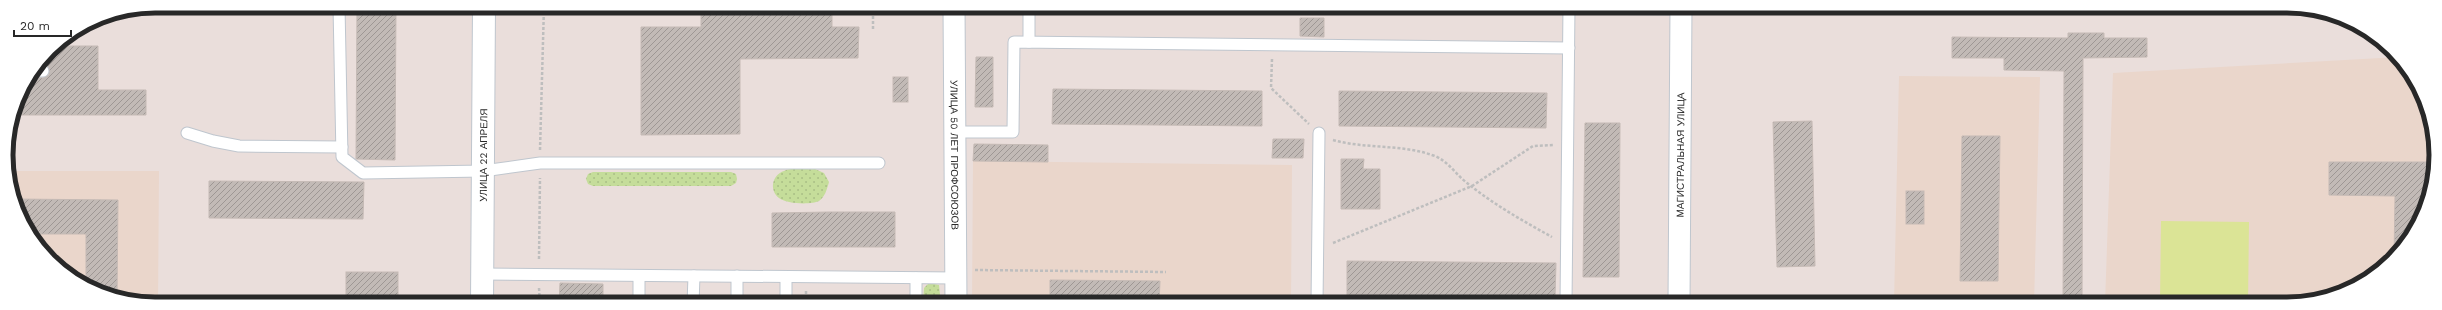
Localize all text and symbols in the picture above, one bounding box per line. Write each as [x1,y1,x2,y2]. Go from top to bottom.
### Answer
scale bar [14,12,71,38]
text: 20 m [20,19,50,33]
street label: УЛИЦА 50 ЛЕТ ПРОФСОЮЗОВ [949,80,961,230]
street label: МАГИСТРАЛЬНАЯ УЛИЦА [1674,92,1686,218]
street label: УЛИЦА 22 АПРЕЛЯ [477,108,489,202]

